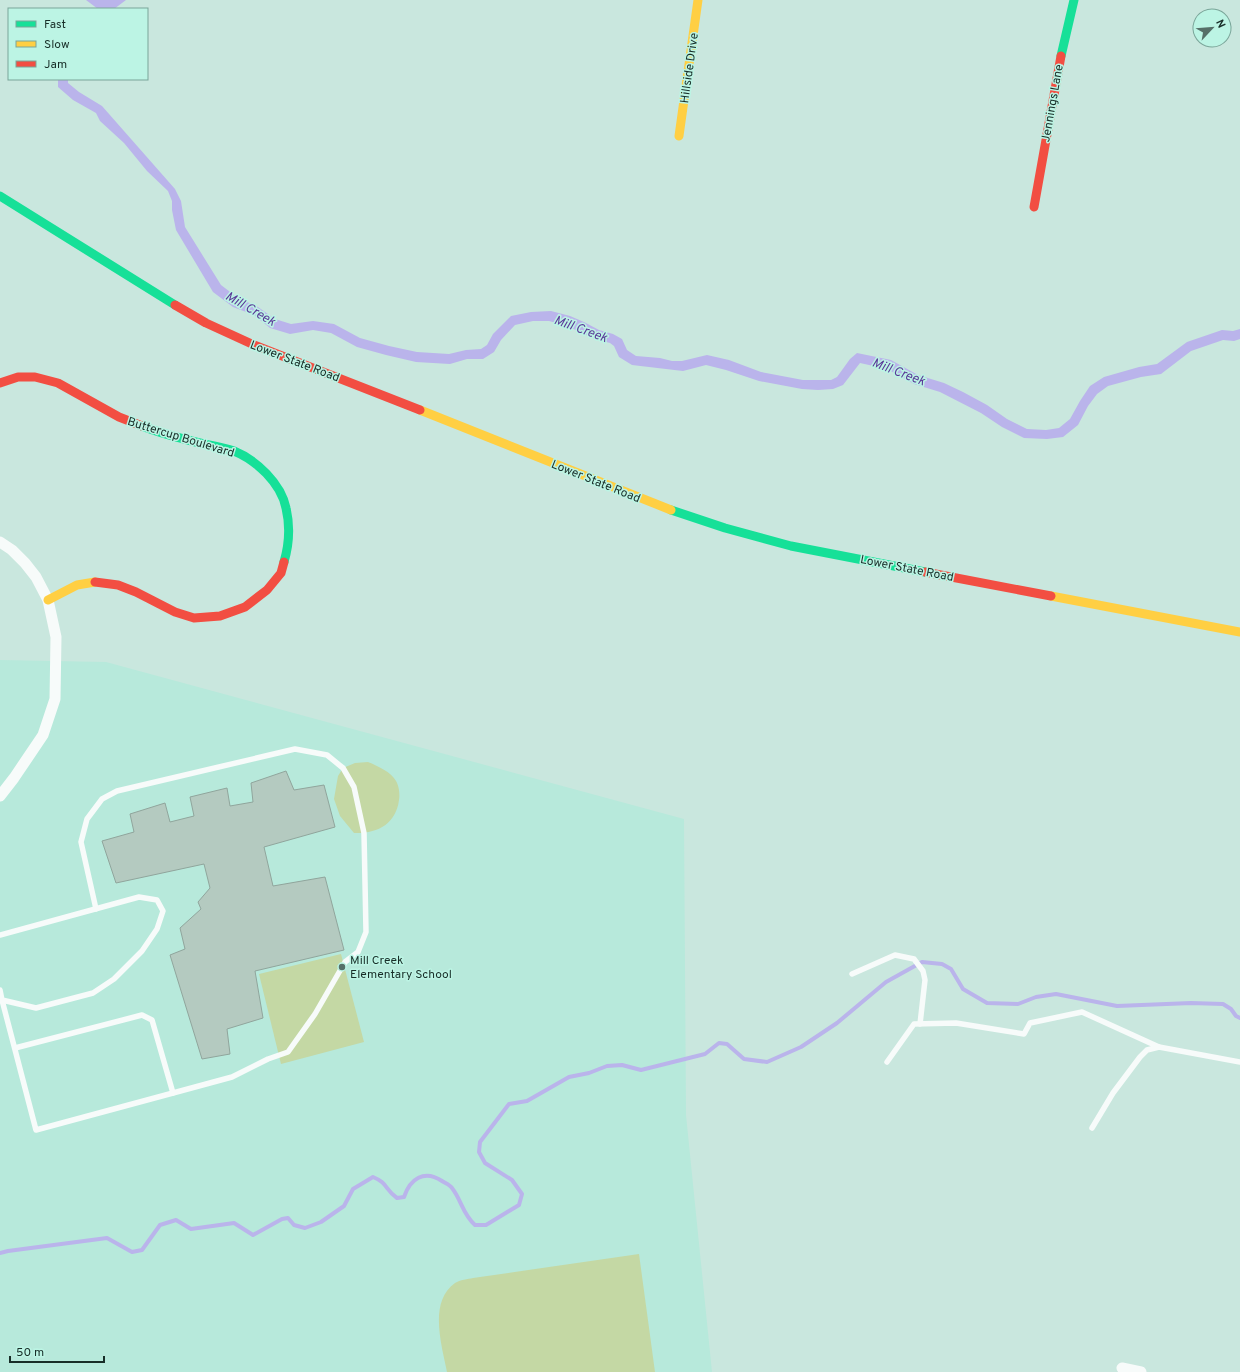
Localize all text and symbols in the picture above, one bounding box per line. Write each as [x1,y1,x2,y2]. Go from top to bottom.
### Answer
legend [8,8,148,80]
north arrow [1192,8,1232,48]
text: Fast [44,17,66,33]
text: N [1212,17,1228,31]
street label: Hillside Drive [677,32,703,104]
text: Slow [44,37,70,53]
text: Jam [44,57,67,73]
street label: Jennings Lane [1038,63,1068,143]
water label: Mill Creek [222,289,278,331]
water label: Mill Creek [551,313,610,347]
street label: Lower State Road [247,337,342,386]
water label: Mill Creek [870,355,927,390]
street label: Buttercup Boulevard [125,414,236,462]
street label: Lower State Road [549,457,643,507]
street label: Lower State Road [859,552,955,586]
place label: Mill Creek Elementary School [350,953,452,983]
marker: Mill Creek Elementary School [337,962,347,972]
scale bar [10,1338,104,1364]
text: 50 m [16,1345,44,1361]

